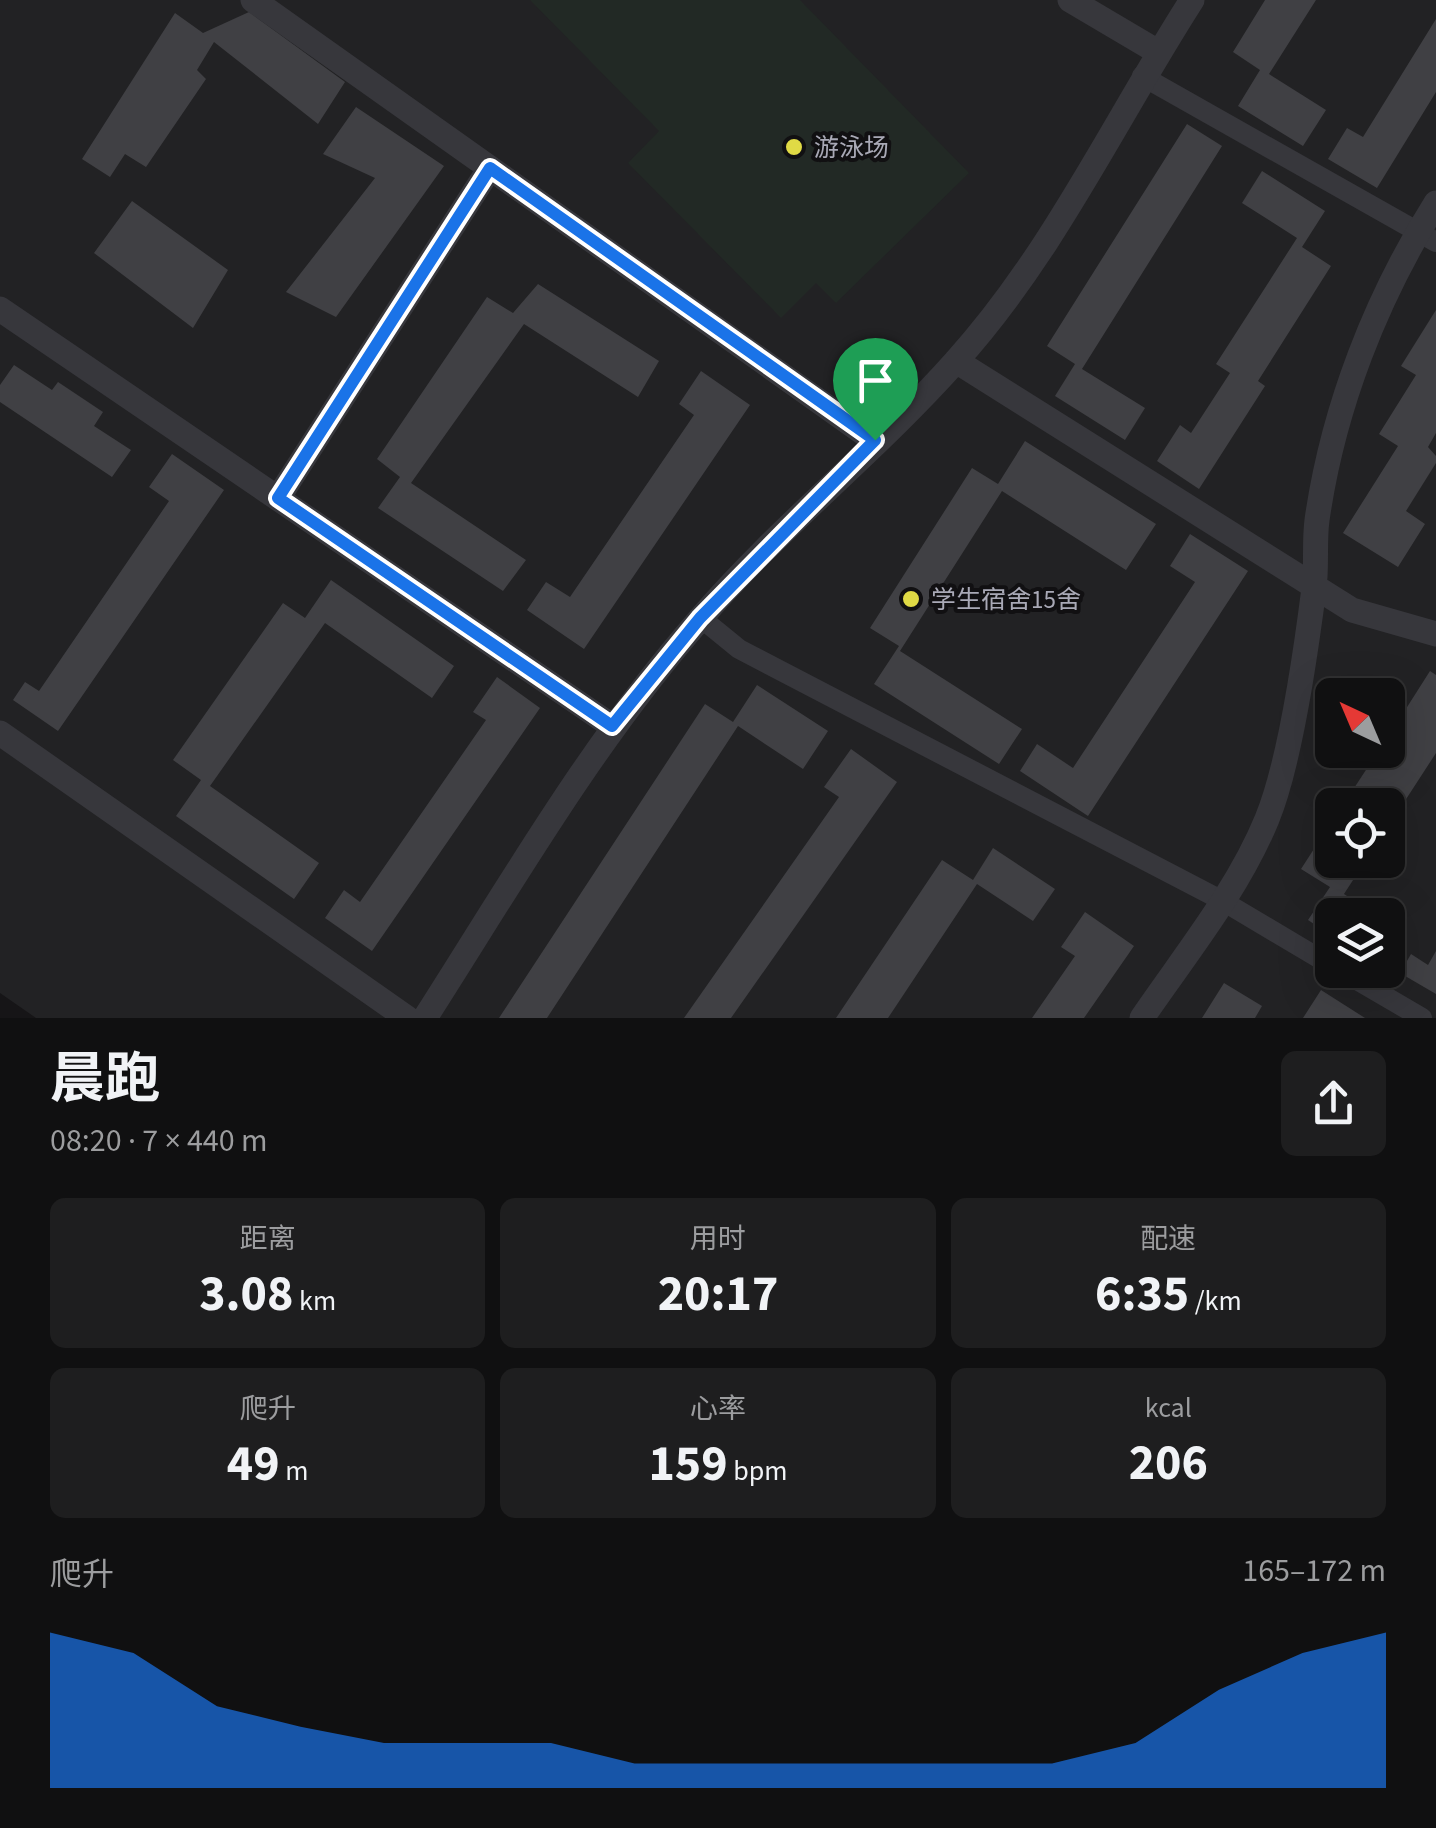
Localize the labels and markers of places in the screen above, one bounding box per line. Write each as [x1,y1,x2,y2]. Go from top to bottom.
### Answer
place label: 游泳场 [814,130,889,166]
marker: 游泳场 [783,136,805,158]
pin [833,338,918,441]
place label: 学生宿舍15舍 [931,582,1081,618]
marker: 学生宿舍15舍 [900,588,922,610]

